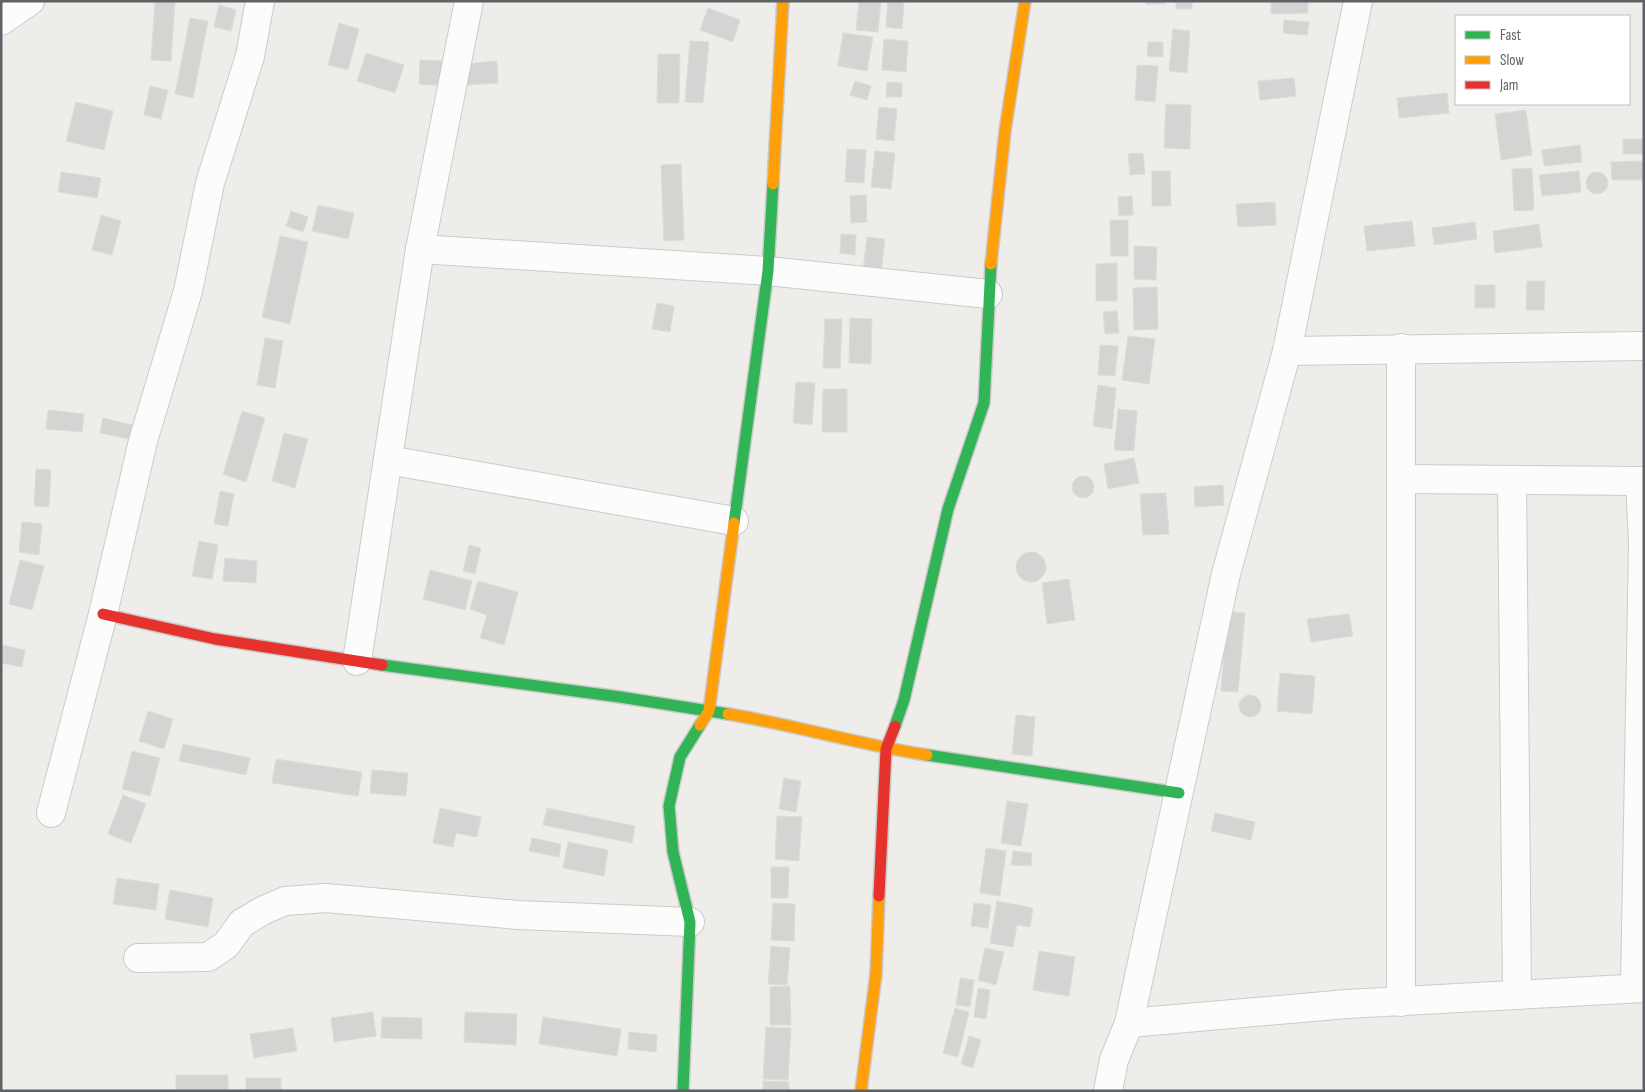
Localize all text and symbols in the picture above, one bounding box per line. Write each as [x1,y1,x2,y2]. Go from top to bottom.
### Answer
legend [1455,15,1630,105]
text: Fast [1500,26,1522,45]
text: Slow [1500,51,1524,70]
text: Jam [1499,76,1518,95]

